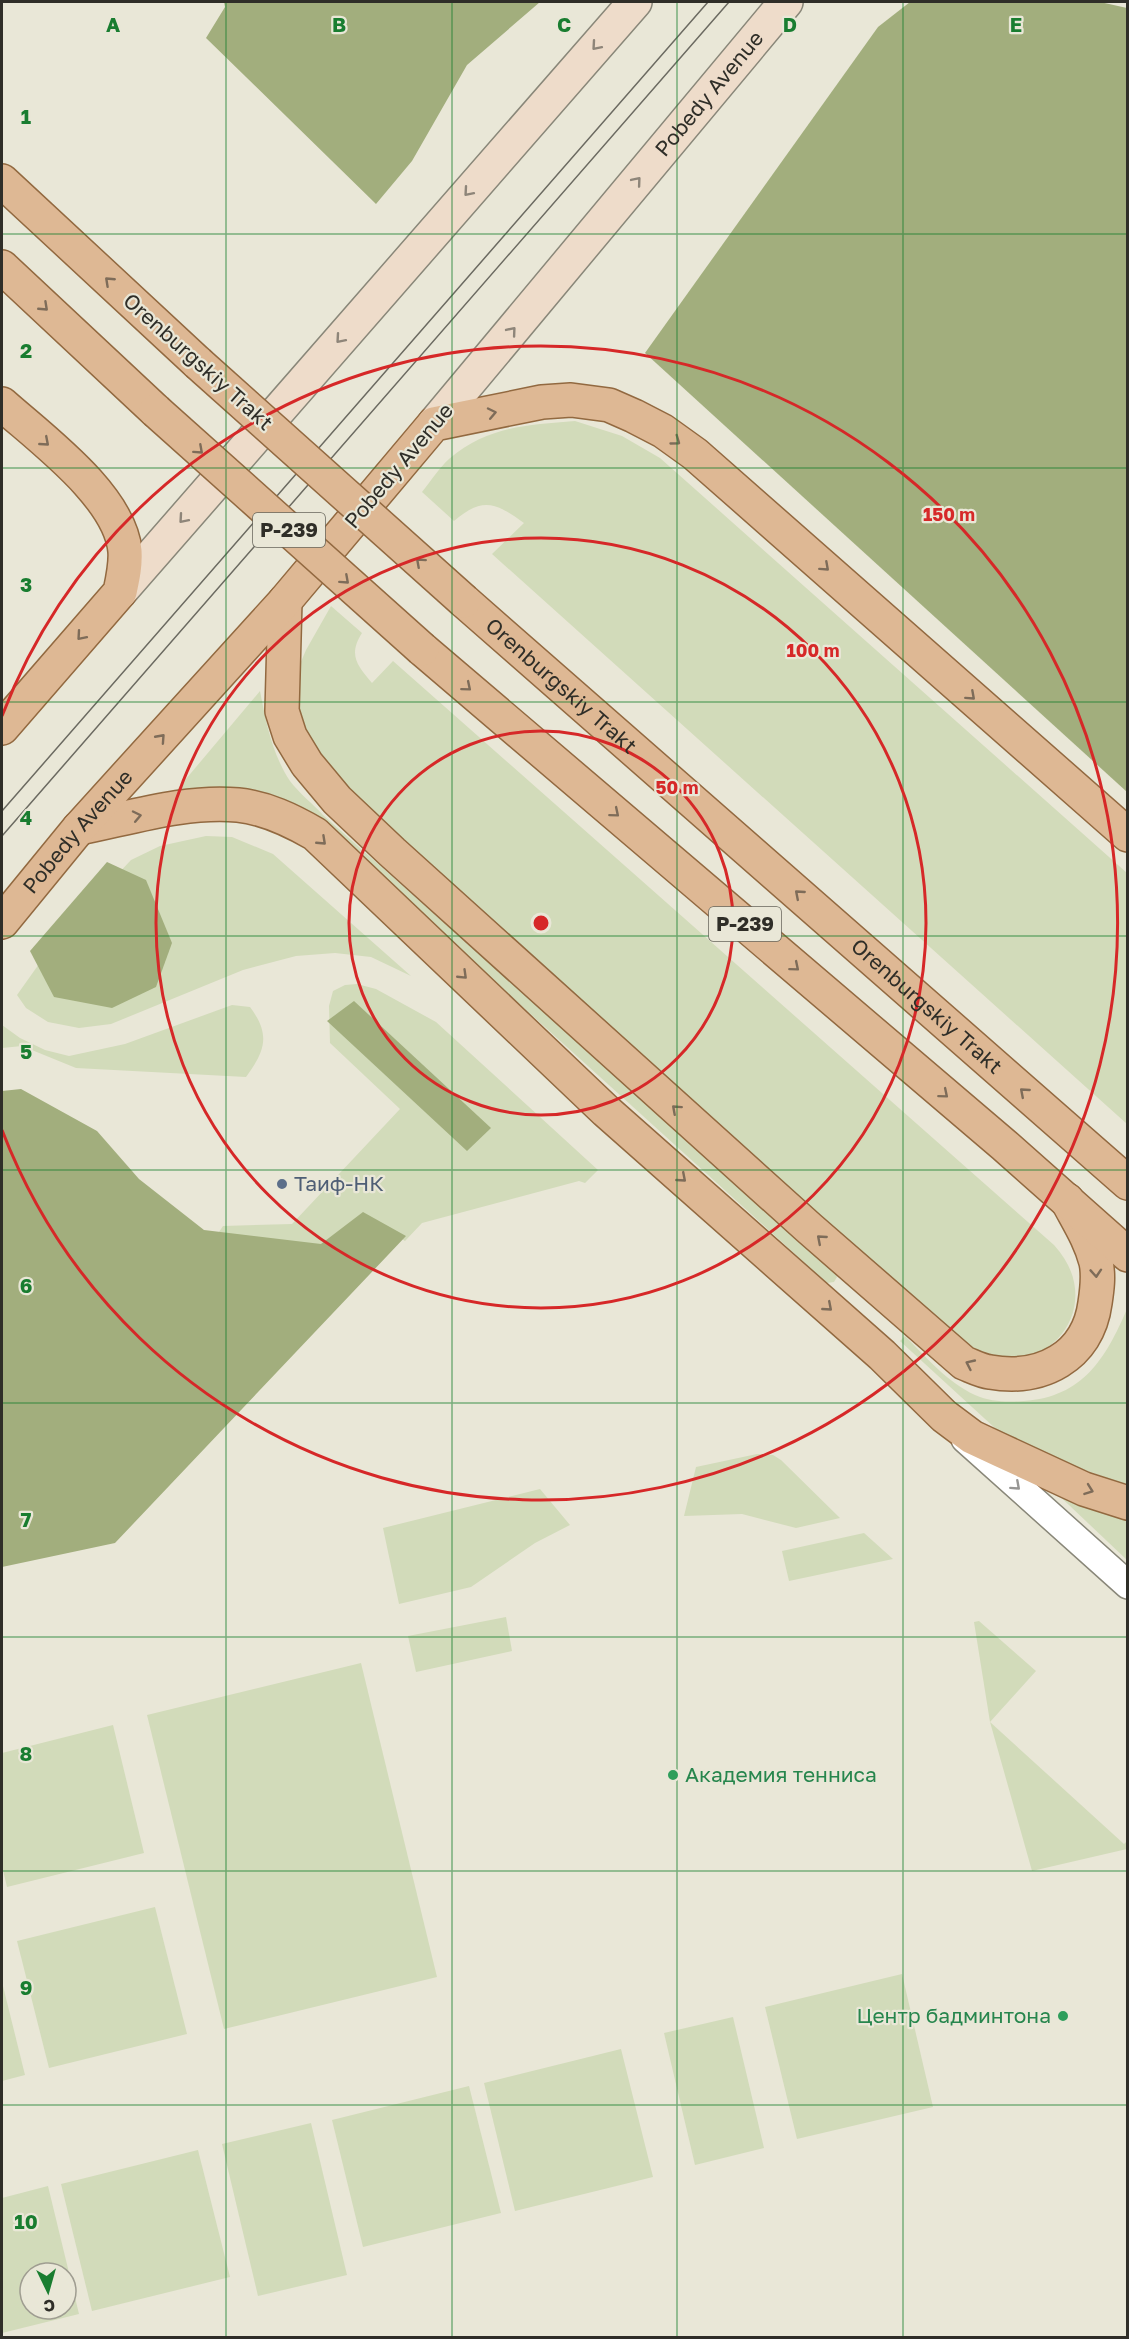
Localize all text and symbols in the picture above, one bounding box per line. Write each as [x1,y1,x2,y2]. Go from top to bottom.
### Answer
text: A [106,12,120,36]
text: B [332,12,346,36]
text: C [557,12,571,36]
text: D [783,12,797,36]
text: E [1010,12,1022,36]
street label: Pobedy Avenue [649,25,768,161]
one-way arrow [592,39,603,50]
text: 1 [21,104,31,128]
one-way arrow [630,177,641,188]
one-way arrow [464,186,475,196]
one-way arrow [105,277,116,288]
street label: Orenburgskiy Trakt [118,287,279,435]
one-way arrow [38,300,48,311]
one-way arrow [505,327,516,338]
one-way arrow [336,332,347,343]
text: 2 [20,338,32,362]
street label: Pobedy Avenue [338,398,458,533]
one-way arrow [486,407,496,420]
one-way arrow [670,433,681,444]
one-way arrow [39,435,49,446]
one-way arrow [192,443,203,454]
text: 150 m [923,503,975,525]
one-way arrow [179,512,190,523]
road number: Р-239 [253,513,325,547]
one-way arrow [416,558,427,569]
one-way arrow [818,560,828,571]
text: 3 [20,572,32,596]
one-way arrow [338,573,349,584]
street label: Orenburgskiy Trakt [481,612,643,759]
one-way arrow [77,629,88,640]
text: 100 m [787,639,839,661]
one-way arrow [460,680,471,691]
one-way arrow [964,689,974,700]
one-way arrow [154,734,165,745]
street label: Pobedy Avenue [17,764,138,898]
text: 50 m [656,776,698,798]
text: 4 [20,805,32,829]
one-way arrow [608,806,619,817]
one-way arrow [131,810,141,823]
one-way arrow [315,834,326,845]
one-way arrow [795,890,806,901]
road number: Р-239 [709,907,781,941]
centre of rings [531,913,551,933]
street label: Orenburgskiy Trakt [846,932,1008,1079]
one-way arrow [788,960,799,971]
one-way arrow [457,968,467,979]
text: 5 [20,1039,32,1063]
one-way arrow [937,1087,948,1098]
one-way arrow [1021,1088,1031,1099]
one-way arrow [673,1105,683,1116]
place label: Таиф-НК [294,1170,384,1196]
one-way arrow [675,1171,685,1182]
marker: Таиф-НК [275,1177,289,1191]
one-way arrow [817,1235,828,1246]
one-way arrow [1090,1268,1103,1277]
text: 6 [20,1273,32,1297]
one-way arrow [821,1300,832,1311]
one-way arrow [965,1360,976,1372]
one-way arrow [1009,1479,1020,1490]
one-way arrow [1083,1483,1094,1495]
text: 7 [21,1507,32,1531]
text: 8 [20,1741,32,1765]
place label: Академия тенниса [685,1761,877,1787]
marker: Академия тенниса [666,1768,680,1782]
text: 9 [20,1975,32,1999]
place label: Центр бадминтона [857,2002,1051,2028]
marker: Центр бадминтона [1056,2009,1070,2023]
text: 10 [14,2209,38,2233]
north arrow [18,2261,78,2321]
text: С [43,2295,56,2316]

